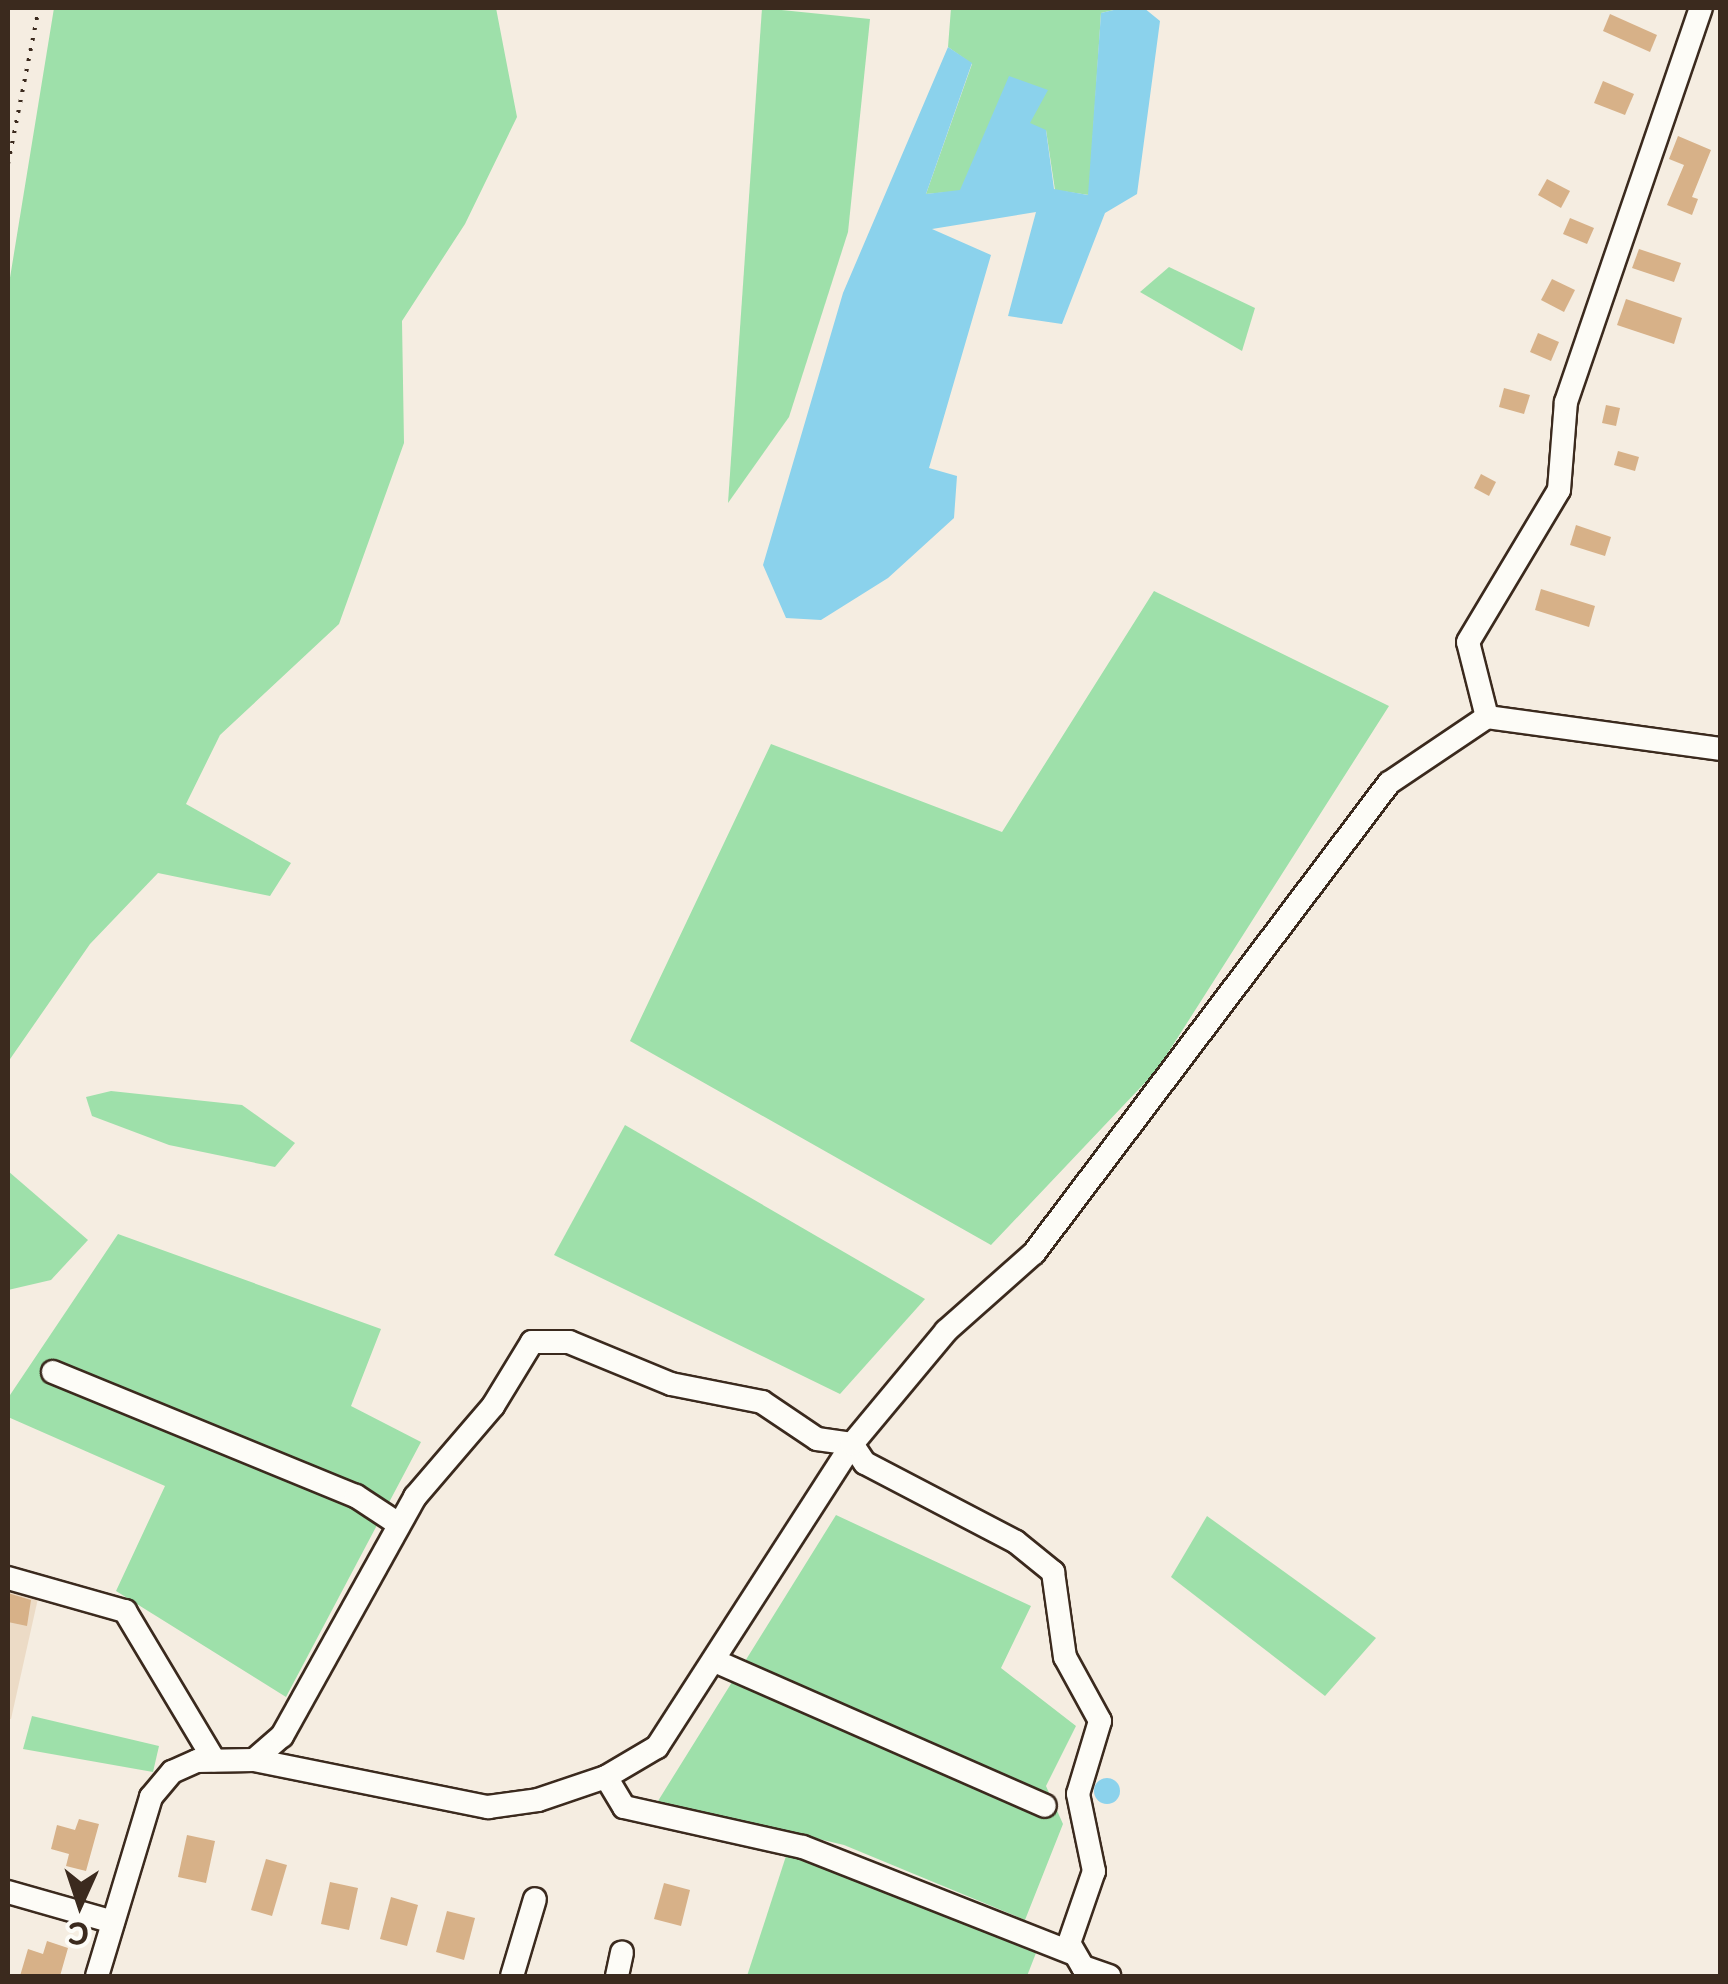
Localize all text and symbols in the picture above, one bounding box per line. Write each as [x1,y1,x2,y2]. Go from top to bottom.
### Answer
north arrow [30,1854,130,1954]
text: С [67,1912,90,1956]

